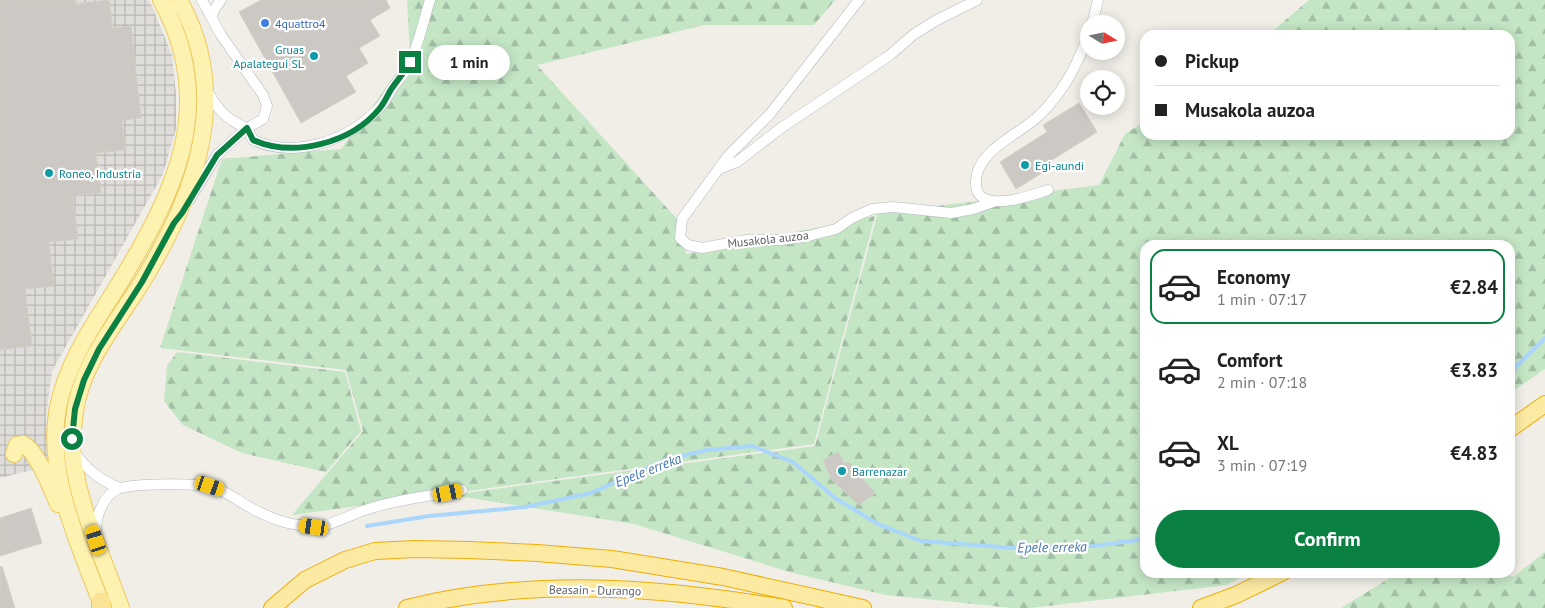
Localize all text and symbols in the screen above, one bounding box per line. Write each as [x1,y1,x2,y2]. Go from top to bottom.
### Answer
north arrow [1080,15,1125,60]
map controls [1080,15,1125,115]
place label: 4quattro4 [275,16,326,31]
marker: 4quattro4 [259,17,271,29]
place label: Gruas Apalategui SL [233,42,304,71]
callout: 1 min [428,44,510,80]
text: Pickup [1185,49,1239,73]
marker: Gruas Apalategui SL [308,50,320,62]
route end [399,51,421,73]
text: 1 min [449,52,489,72]
button: locate [1080,70,1125,115]
text: Musakola auzoa [1185,98,1315,122]
place label: Egi-aundi [1035,158,1084,173]
marker: Egi-aundi [1019,159,1031,171]
place label: Roneo, Industria [59,166,141,181]
marker: Roneo, Industria [43,167,55,179]
street label: Musakola auzoa [727,227,809,251]
icon: car [1157,264,1202,309]
text: Economy [1217,265,1290,289]
text: €2.84 [1450,275,1498,299]
text: 1 min · 07:17 [1217,289,1307,309]
icon: car [1157,347,1202,392]
text: Comfort [1217,348,1283,372]
text: €3.83 [1450,358,1498,382]
text: 2 min · 07:18 [1217,372,1307,392]
route start [61,428,83,450]
icon: car [1157,430,1202,475]
text: XL [1217,431,1239,455]
text: €4.83 [1450,441,1498,465]
water label: Epele erreka [612,449,684,491]
text: 3 min · 07:19 [1217,455,1307,475]
place label: Barrenazar [852,464,907,479]
marker: Barrenazar [836,465,848,477]
car [193,474,226,498]
car [431,483,464,503]
button: Confirm [1155,510,1500,568]
car [298,517,329,537]
car [84,523,107,557]
water label: Epele erreka [1017,537,1087,557]
street label: Beasain - Durango [549,582,641,598]

